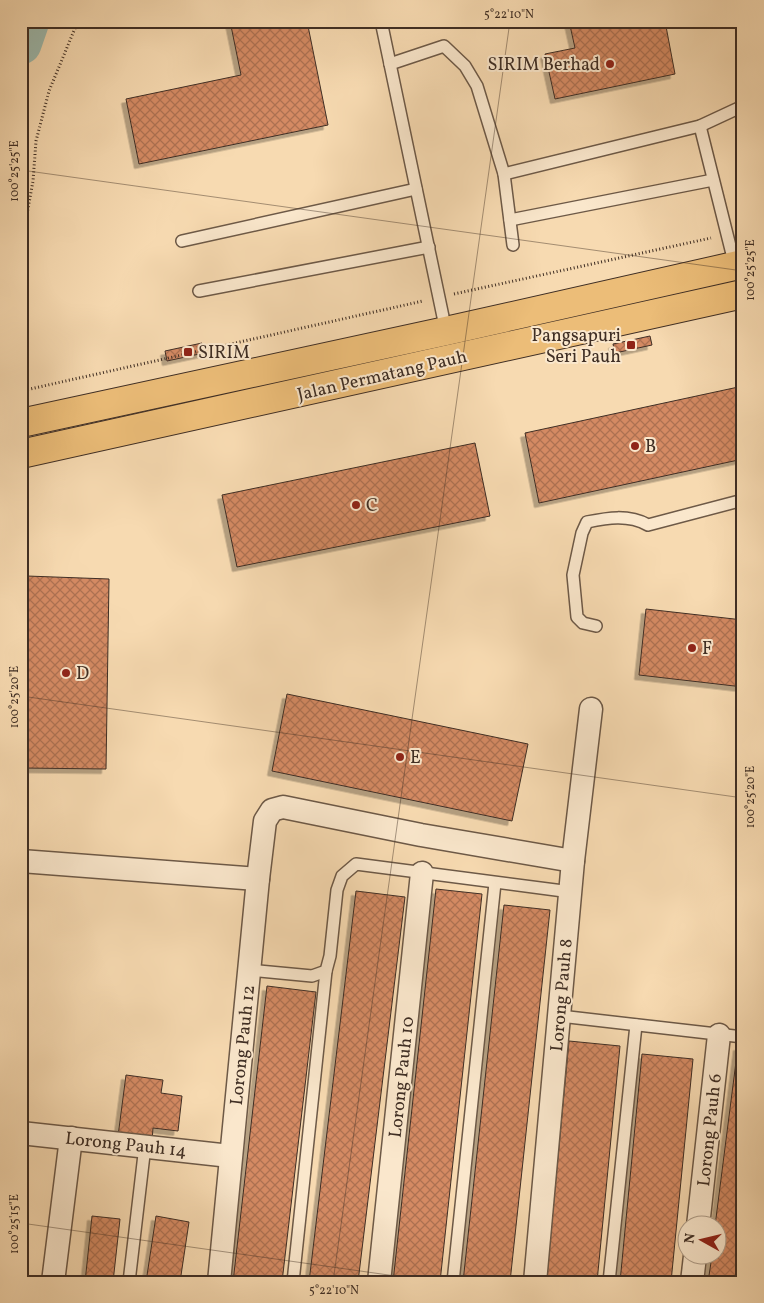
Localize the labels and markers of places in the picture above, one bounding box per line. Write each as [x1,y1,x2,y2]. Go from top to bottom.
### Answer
place label: SIRIM Berhad [488,53,600,78]
marker: SIRIM Berhad [604,58,616,70]
place label: Pangsapuri Seri Pauh [532,324,621,370]
marker: Pangsapuri Seri Pauh [625,339,637,351]
place label: SIRIM [198,341,250,366]
marker: SIRIM [182,346,194,358]
place label: B [645,435,656,460]
marker: B [629,440,641,452]
place label: C [366,494,378,519]
marker: C [350,499,362,511]
place label: F [702,637,712,662]
marker: F [686,642,698,654]
place label: D [76,662,89,687]
marker: D [60,667,72,679]
place label: E [410,746,421,771]
marker: E [394,751,406,763]

